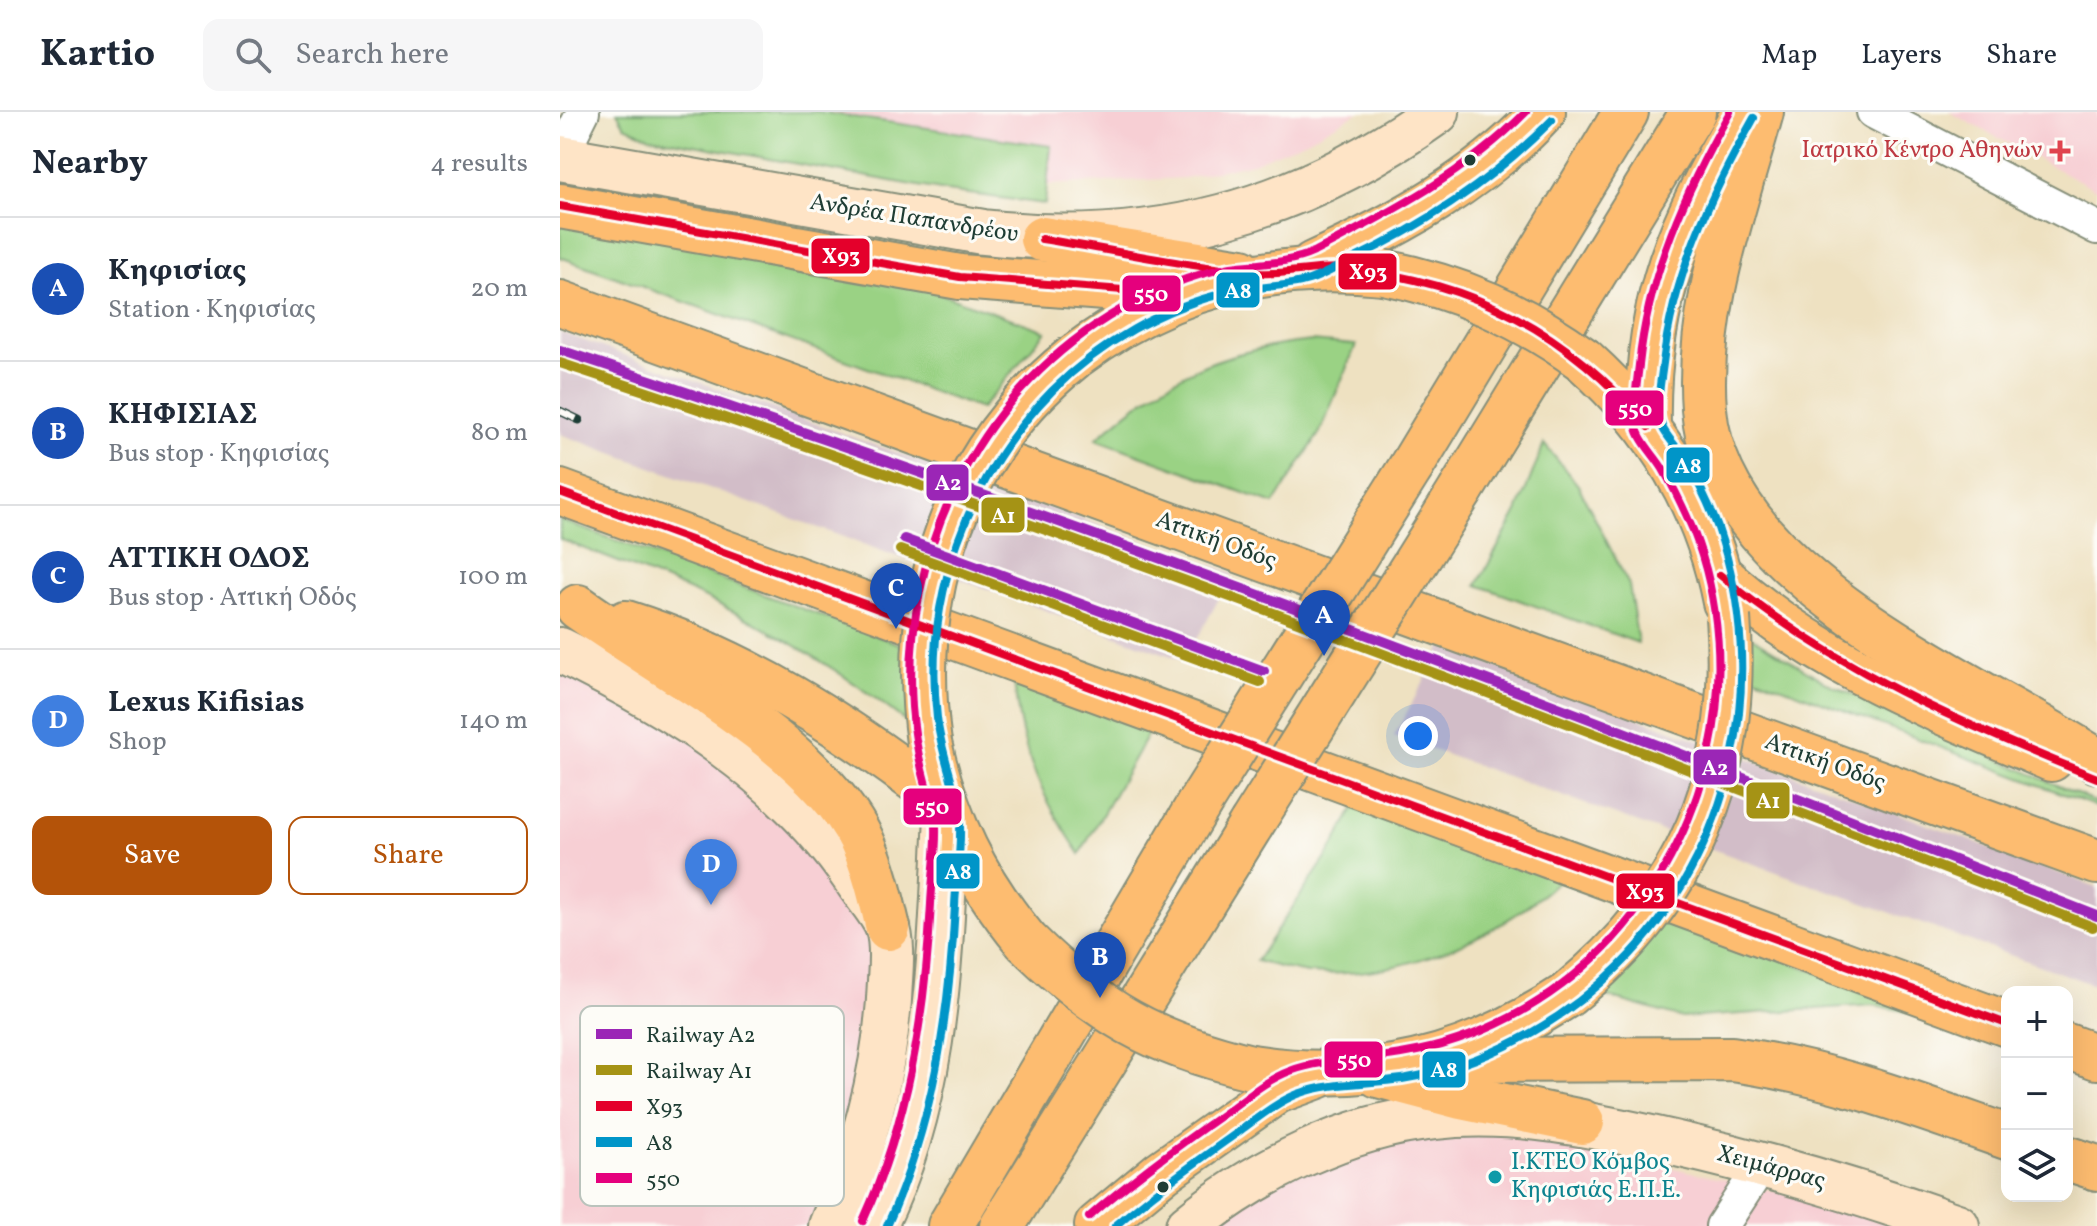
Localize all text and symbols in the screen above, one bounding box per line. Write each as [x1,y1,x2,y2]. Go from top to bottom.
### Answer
search box [203,19,763,91]
text: Kartio [40,29,155,82]
icon: search [231,33,275,77]
text: Search here [295,34,449,76]
text: Map [1761,36,1817,75]
text: Layers [1861,36,1942,75]
text: Share [1986,36,2057,75]
place label: Ιατρικό Κέντρο Αθηνών [1801,134,2042,168]
marker: Ιατρικό Κέντρο Αθηνών [2049,140,2071,162]
text: Nearby [32,141,148,188]
text: 4 results [430,146,528,182]
unlabelled marker [1462,152,1478,168]
street label: Ανδρέα Παπανδρέου [807,186,1021,252]
line badge: X93 [810,237,871,275]
text: X93 [822,242,860,273]
text: Κηφισίας [108,250,246,292]
line badge: X93 [1337,252,1398,291]
text: X93 [1349,258,1387,289]
text: A [49,271,67,307]
text: 20 m [470,271,528,307]
line badge: A8 [1215,271,1261,309]
line badge: 550 [1121,274,1182,313]
text: A8 [1224,277,1252,308]
text: 550 [1134,280,1168,311]
text: Station · Κηφισίας [108,292,316,328]
line badge: 550 [1604,389,1665,427]
text: ΚΗΦΙΣΙΑΣ [108,394,257,436]
text: 550 [1618,395,1652,426]
text: B [49,415,67,451]
text: 80 m [471,415,528,451]
text: Bus stop · Κηφισίας [108,436,329,472]
line badge: A8 [1665,446,1711,484]
text: A8 [1674,452,1702,483]
line badge: A2 [925,463,970,502]
text: A2 [934,469,962,500]
line badge: A1 [980,496,1026,534]
text: A1 [991,502,1015,533]
street label: Αττική Οδός [1151,503,1281,579]
text: ΑΤΤΙΚΗ ΟΔΟΣ [108,538,309,580]
text: C [50,559,66,595]
text: 100 m [458,559,528,595]
pin: C [870,563,922,629]
text: Bus stop · Αττική Οδός [108,580,357,616]
pin: A [1298,590,1350,656]
text: Lexus Kifisias [108,682,305,724]
text: D [48,703,68,739]
text: 140 m [459,703,528,739]
your location [1398,716,1438,756]
text: Shop [108,724,167,760]
street label: Αττική Οδός [1760,725,1890,801]
line badge: A2 [1692,748,1738,786]
text: A2 [1701,754,1729,785]
line badge: A1 [1745,781,1791,820]
line badge: 550 [902,787,963,826]
text: A1 [1756,787,1780,818]
text: 550 [915,793,949,824]
button: Save [32,816,272,895]
button: Share [288,816,528,895]
pin: D [685,839,737,905]
line badge: A8 [935,852,981,890]
text: A8 [944,858,972,889]
line badge: X93 [1615,872,1676,910]
text: X93 [1626,878,1664,909]
pin: B [1074,932,1126,998]
map controls [2001,986,2073,1202]
button: + [2001,986,2073,1058]
legend [580,1006,844,1206]
text: Railway A2 [646,1021,755,1052]
line badge: 550 [1323,1040,1384,1079]
text: 550 [1337,1046,1371,1077]
line badge: A8 [1421,1050,1467,1089]
text: A8 [1430,1056,1458,1087]
text: Railway A1 [646,1057,752,1088]
button: − [2001,1058,2073,1130]
text: X93 [646,1093,683,1124]
text: A8 [646,1129,673,1160]
button: layers [2001,1130,2073,1202]
street label: Χειμάρρας [1713,1137,1829,1199]
place label: Ι.ΚΤΕΟ Κόμβος Κηφισιάς Ε.Π.Ε. [1511,1146,1681,1208]
text: 550 [646,1165,680,1196]
marker: Ι.ΚΤΕΟ Κόμβος Κηφισιάς Ε.Π.Ε. [1486,1168,1504,1186]
unlabelled marker [1155,1179,1171,1195]

